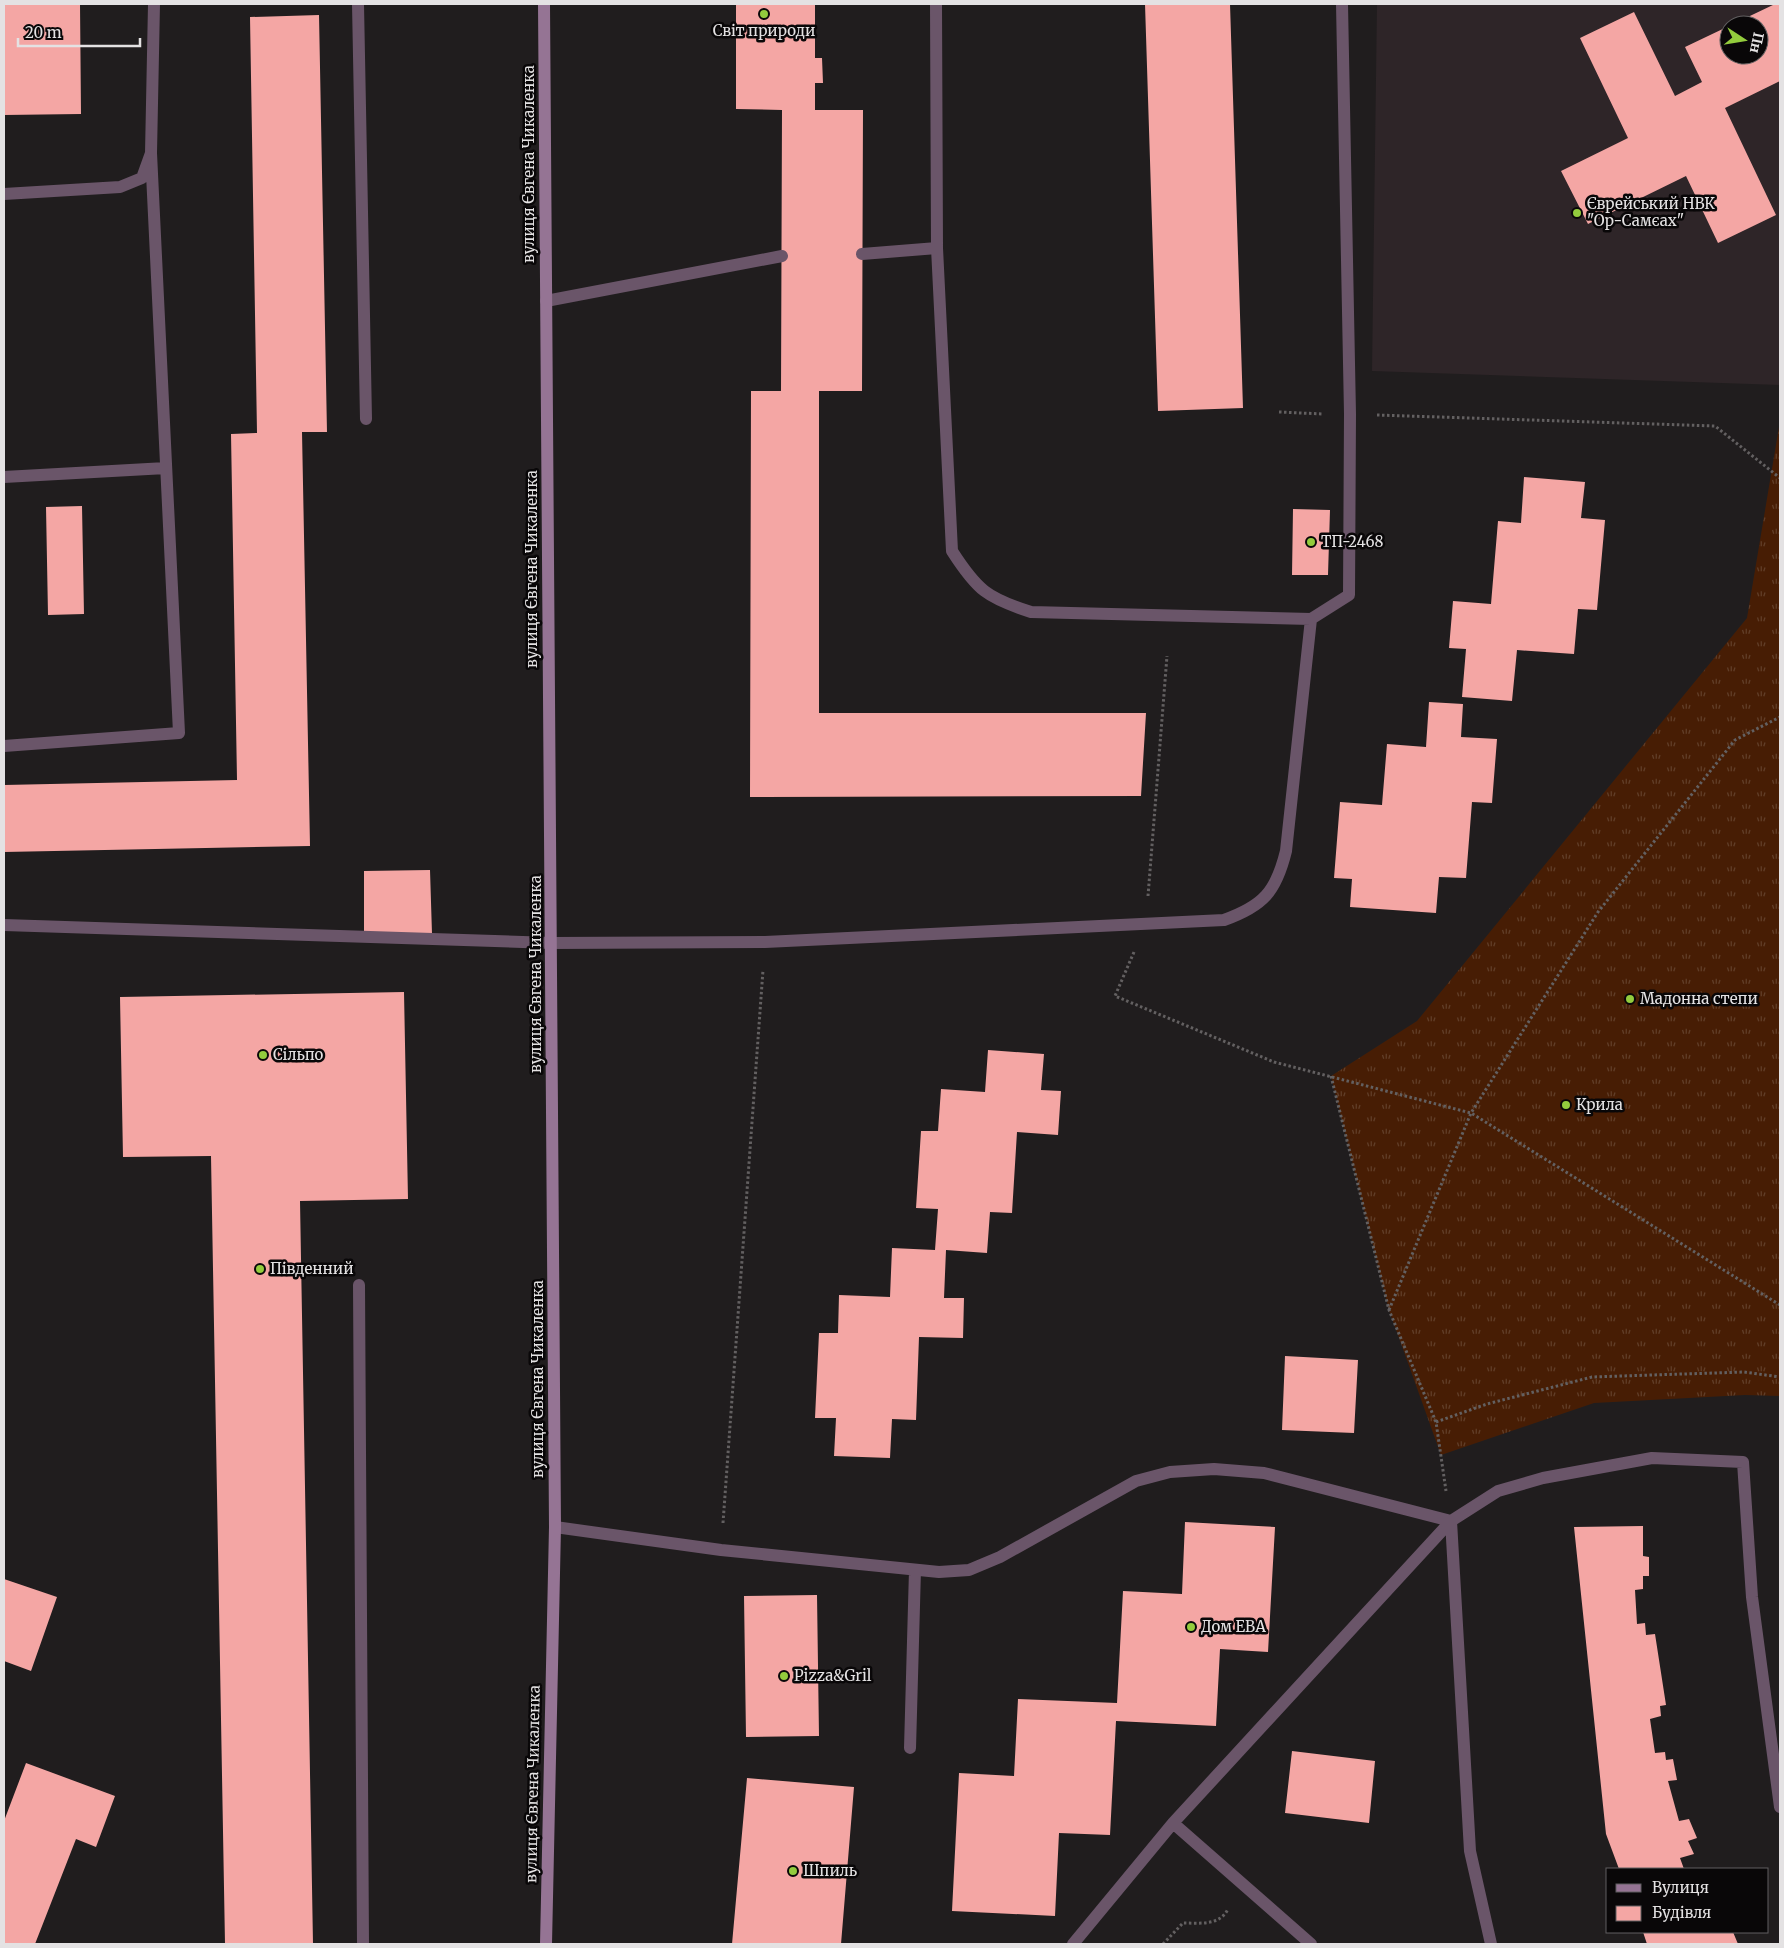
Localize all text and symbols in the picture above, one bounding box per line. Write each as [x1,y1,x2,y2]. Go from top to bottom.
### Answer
marker: Світ природи [758,8,770,20]
scale bar [18,15,140,47]
north arrow [1719,15,1769,65]
place label: Світ природи [713,21,815,40]
text: 20 m [25,23,62,42]
text: Пн [1746,31,1768,55]
street label: вулиця Євгена Чикаленка [519,65,538,263]
place label: Єврейський НВК "Ор-Самєах" [1587,194,1715,230]
marker: Єврейський НВК "Ор-Самєах" [1571,207,1583,219]
street label: вулиця Євгена Чикаленка [522,470,541,668]
place label: ТП-2468 [1321,532,1384,551]
marker: ТП-2468 [1305,536,1317,548]
street label: вулиця Євгена Чикаленка [526,875,545,1073]
place label: Мадонна степи [1640,989,1758,1008]
marker: Мадонна степи [1624,993,1636,1005]
place label: Сільпо [273,1045,324,1064]
marker: Сільпо [257,1049,269,1061]
place label: Крила [1576,1095,1623,1114]
marker: Крила [1560,1099,1572,1111]
place label: Південний [270,1259,354,1278]
marker: Південний [254,1263,266,1275]
street label: вулиця Євгена Чикаленка [528,1280,547,1478]
place label: Дом ЕВА [1201,1617,1266,1636]
marker: Дом ЕВА [1185,1621,1197,1633]
place label: Pizza&Gril [794,1666,872,1685]
marker: Pizza&Gril [778,1670,790,1682]
street label: вулиця Євгена Чикаленка [521,1685,544,1883]
place label: Шпиль [803,1861,857,1880]
marker: Шпиль [787,1865,799,1877]
legend [1606,1868,1769,1933]
text: Вулиця [1652,1878,1709,1897]
text: Будівля [1652,1903,1711,1922]

